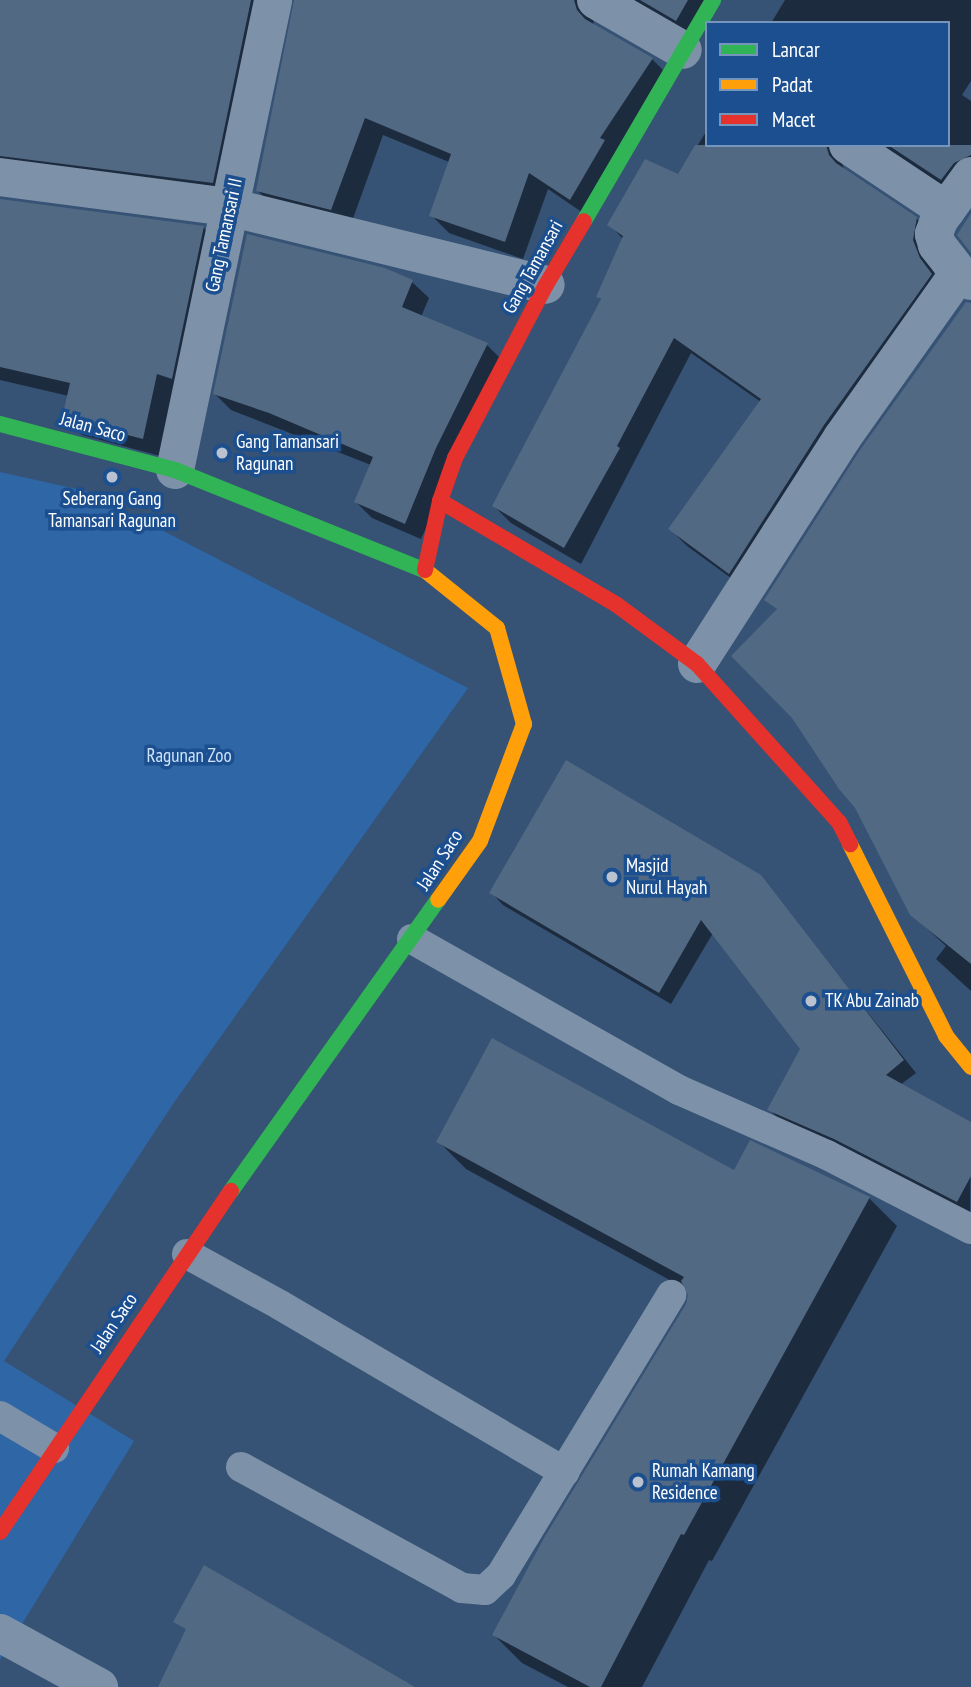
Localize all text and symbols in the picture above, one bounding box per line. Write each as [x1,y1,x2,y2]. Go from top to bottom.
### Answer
legend [705,21,950,147]
text: Lancar [772,36,820,63]
text: Padat [772,71,813,98]
text: Macet [772,106,815,133]
street label: Gang Tamansari II [201,176,247,294]
street label: Gang Tamansari [498,216,568,318]
street label: Jalan Saco [58,407,128,447]
place label: Gang Tamansari Ragunan [236,431,340,475]
marker: Gang Tamansari Ragunan [214,445,230,461]
marker: Seberang Gang Tamansari Ragunan [104,469,120,485]
place label: Seberang Gang Tamansari Ragunan [48,488,176,532]
park label: Ragunan Zoo [146,745,232,767]
street label: Jalan Saco [412,826,468,894]
place label: Masjid Nurul Hayah [626,855,707,899]
marker: Masjid Nurul Hayah [604,869,620,885]
place label: TK Abu Zainab [825,990,920,1012]
marker: TK Abu Zainab [803,993,819,1009]
street label: Jalan Saco [86,1289,142,1357]
place label: Rumah Kamang Residence [652,1460,755,1504]
marker: Rumah Kamang Residence [630,1474,646,1490]

